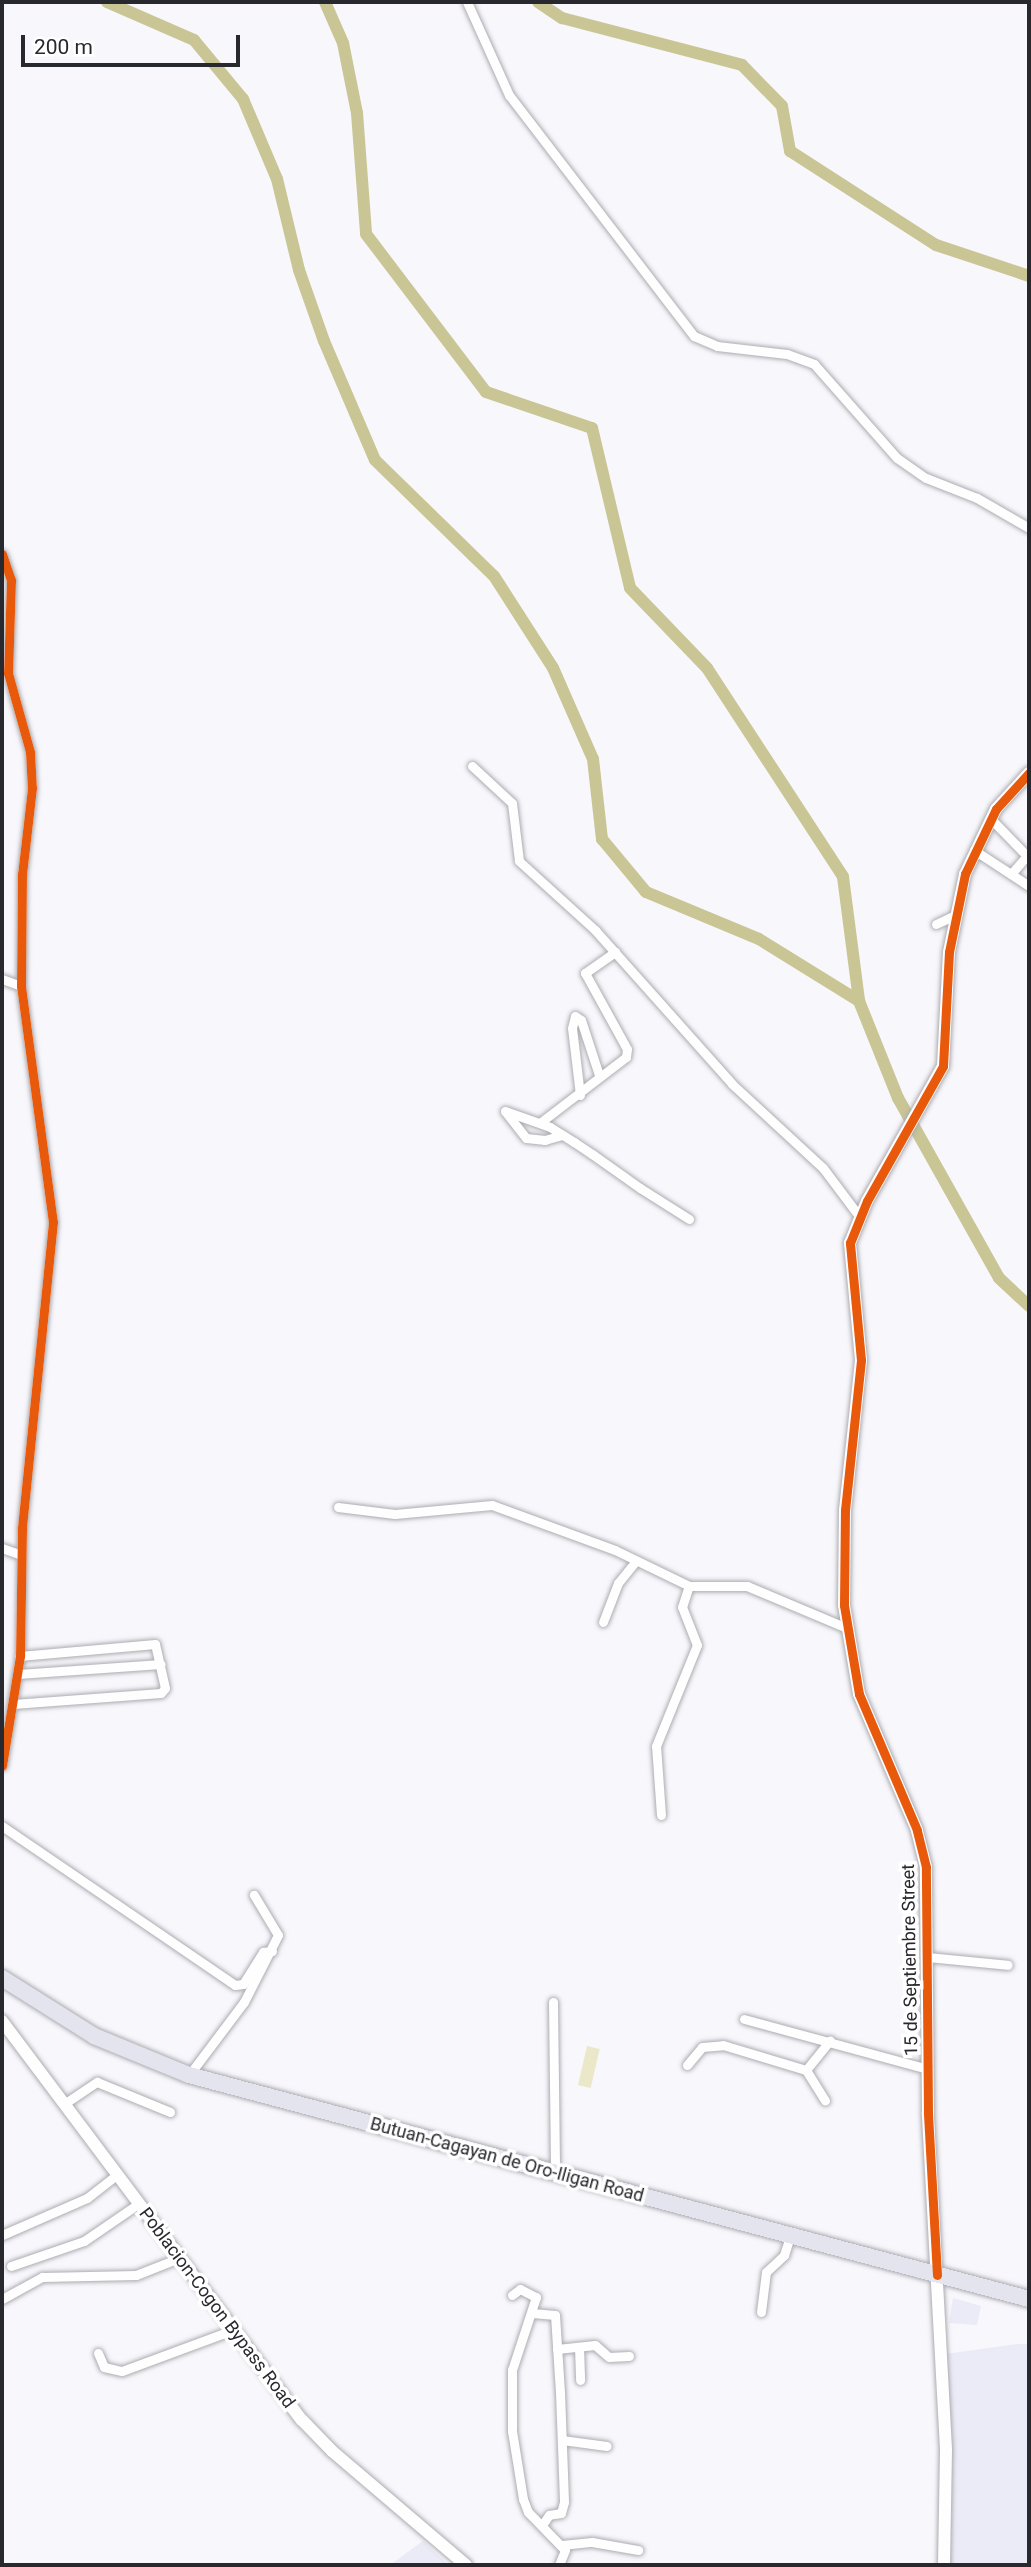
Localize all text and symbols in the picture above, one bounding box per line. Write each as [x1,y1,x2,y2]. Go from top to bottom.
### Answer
scale bar [24,21,243,65]
text: 200 m [34,35,93,59]
street label: 15 de Septiembre Street [898,1864,922,2056]
street label: Butuan-Cagayan de Oro-Iligan Road [368,2113,646,2207]
street label: Poblacion-Cogon Bypass Road [135,2203,299,2413]

